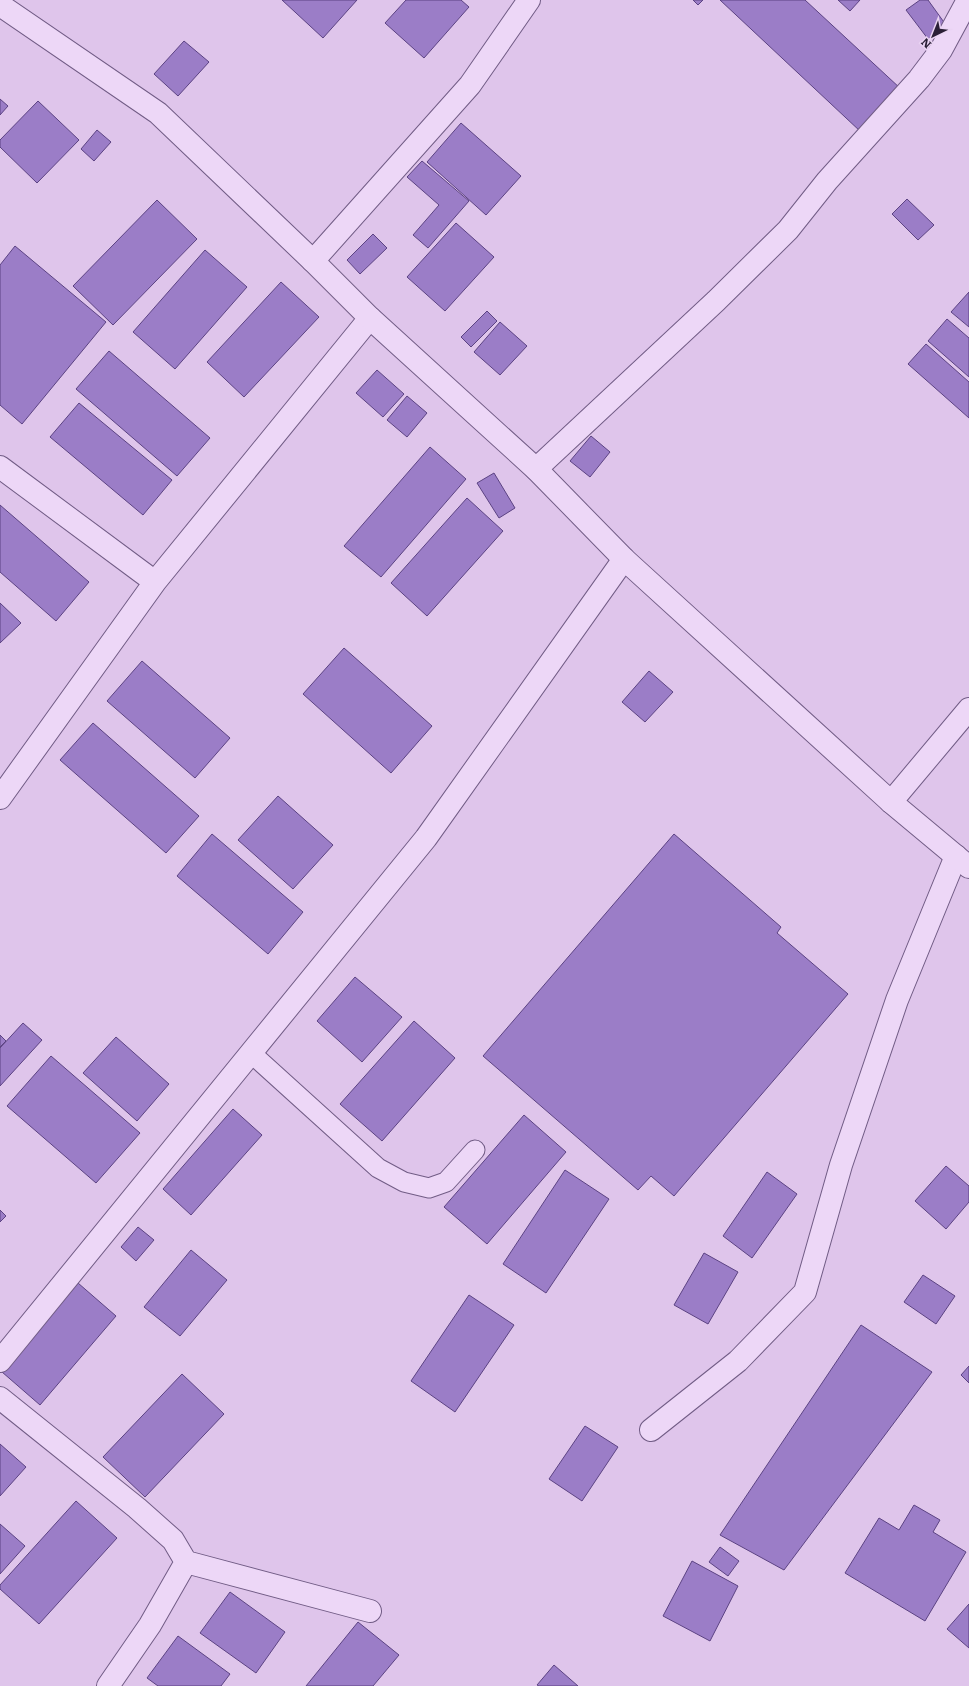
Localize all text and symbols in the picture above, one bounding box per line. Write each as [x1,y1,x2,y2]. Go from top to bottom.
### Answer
north arrow [913,16,953,56]
text: N [917,35,934,53]

